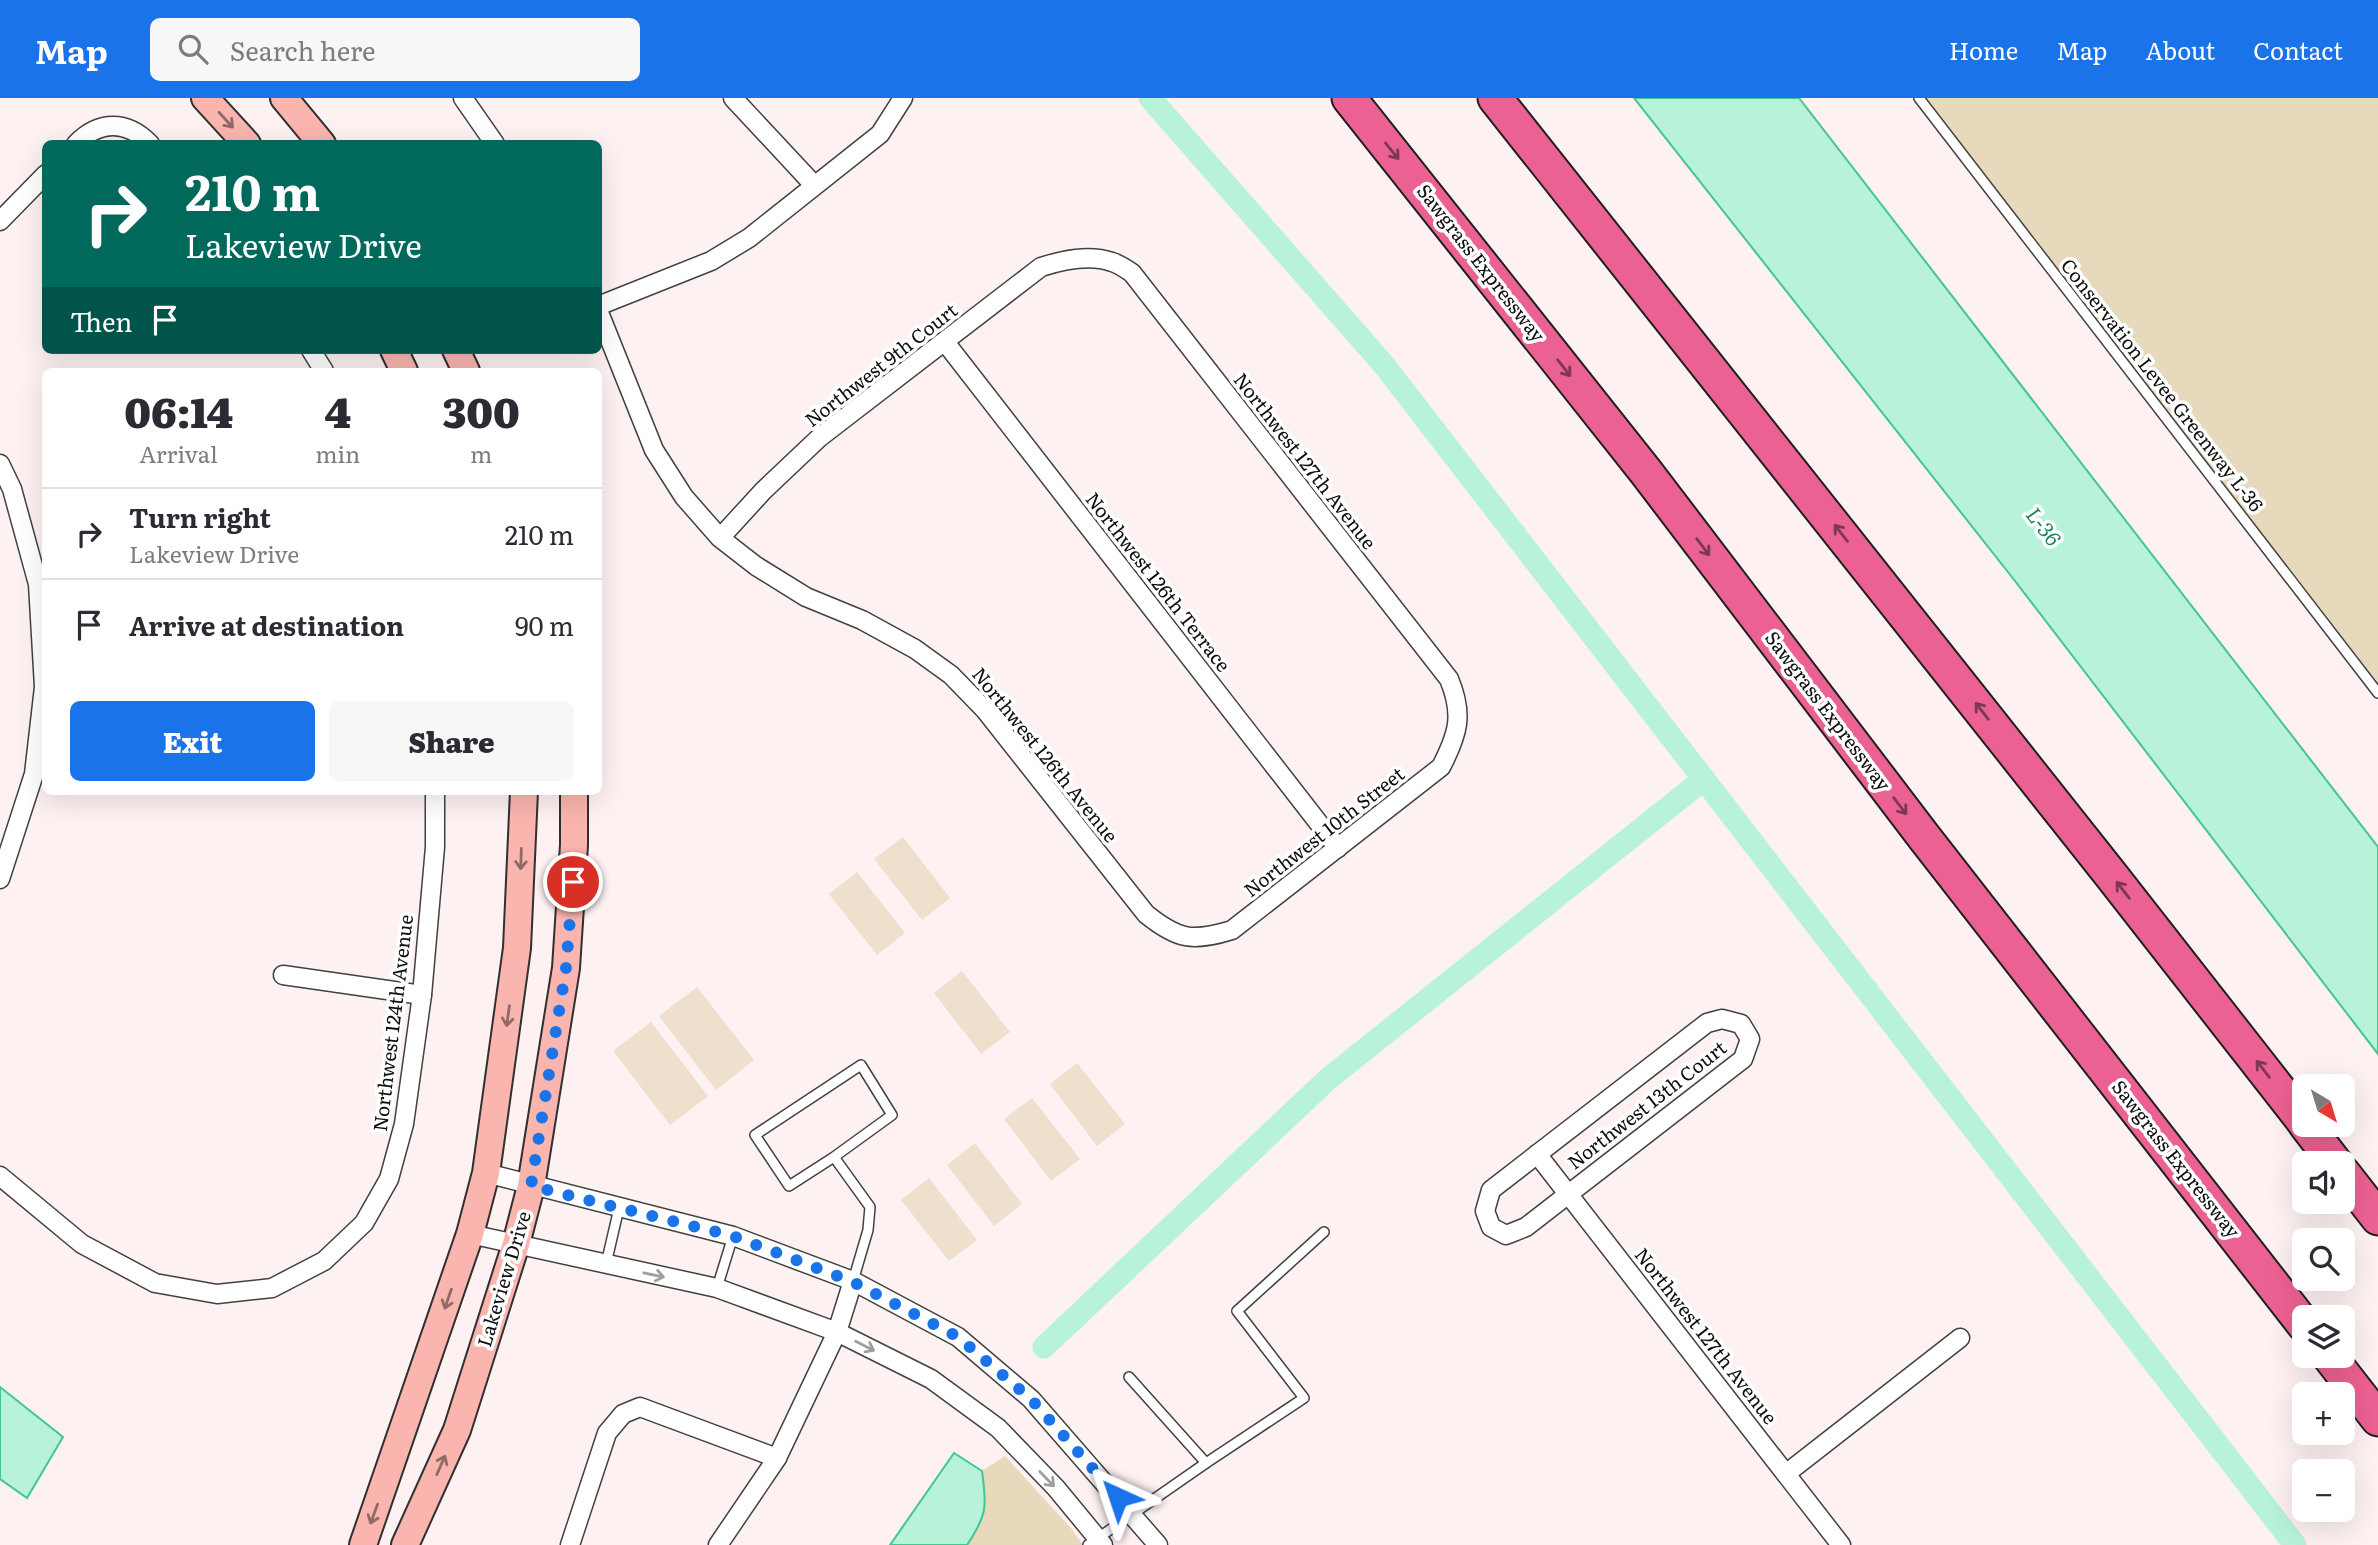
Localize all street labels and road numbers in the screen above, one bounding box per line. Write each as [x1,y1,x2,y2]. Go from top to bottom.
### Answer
street label: Sawgrass Expressway [1411,177,1552,347]
street label: Conservation Levee Greenway L-36 [2055,252,2271,517]
street label: Northwest 9th Court [798,295,963,433]
street label: Northwest 127th Avenue [1228,366,1384,555]
street label: Northwest 126th Terrace [1080,486,1238,677]
street label: Sawgrass Expressway [1759,625,1898,796]
street label: Northwest 126th Avenue [966,661,1125,848]
street label: Northwest 10th Street [1237,759,1410,903]
street label: Northwest 124th Avenue [365,913,419,1133]
street label: Northwest 13th Court [1561,1033,1732,1175]
street label: Sawgrass Expressway [2106,1073,2247,1243]
street label: Lakeview Drive [469,1207,537,1350]
street label: Northwest 127th Avenue [1629,1241,1785,1430]

